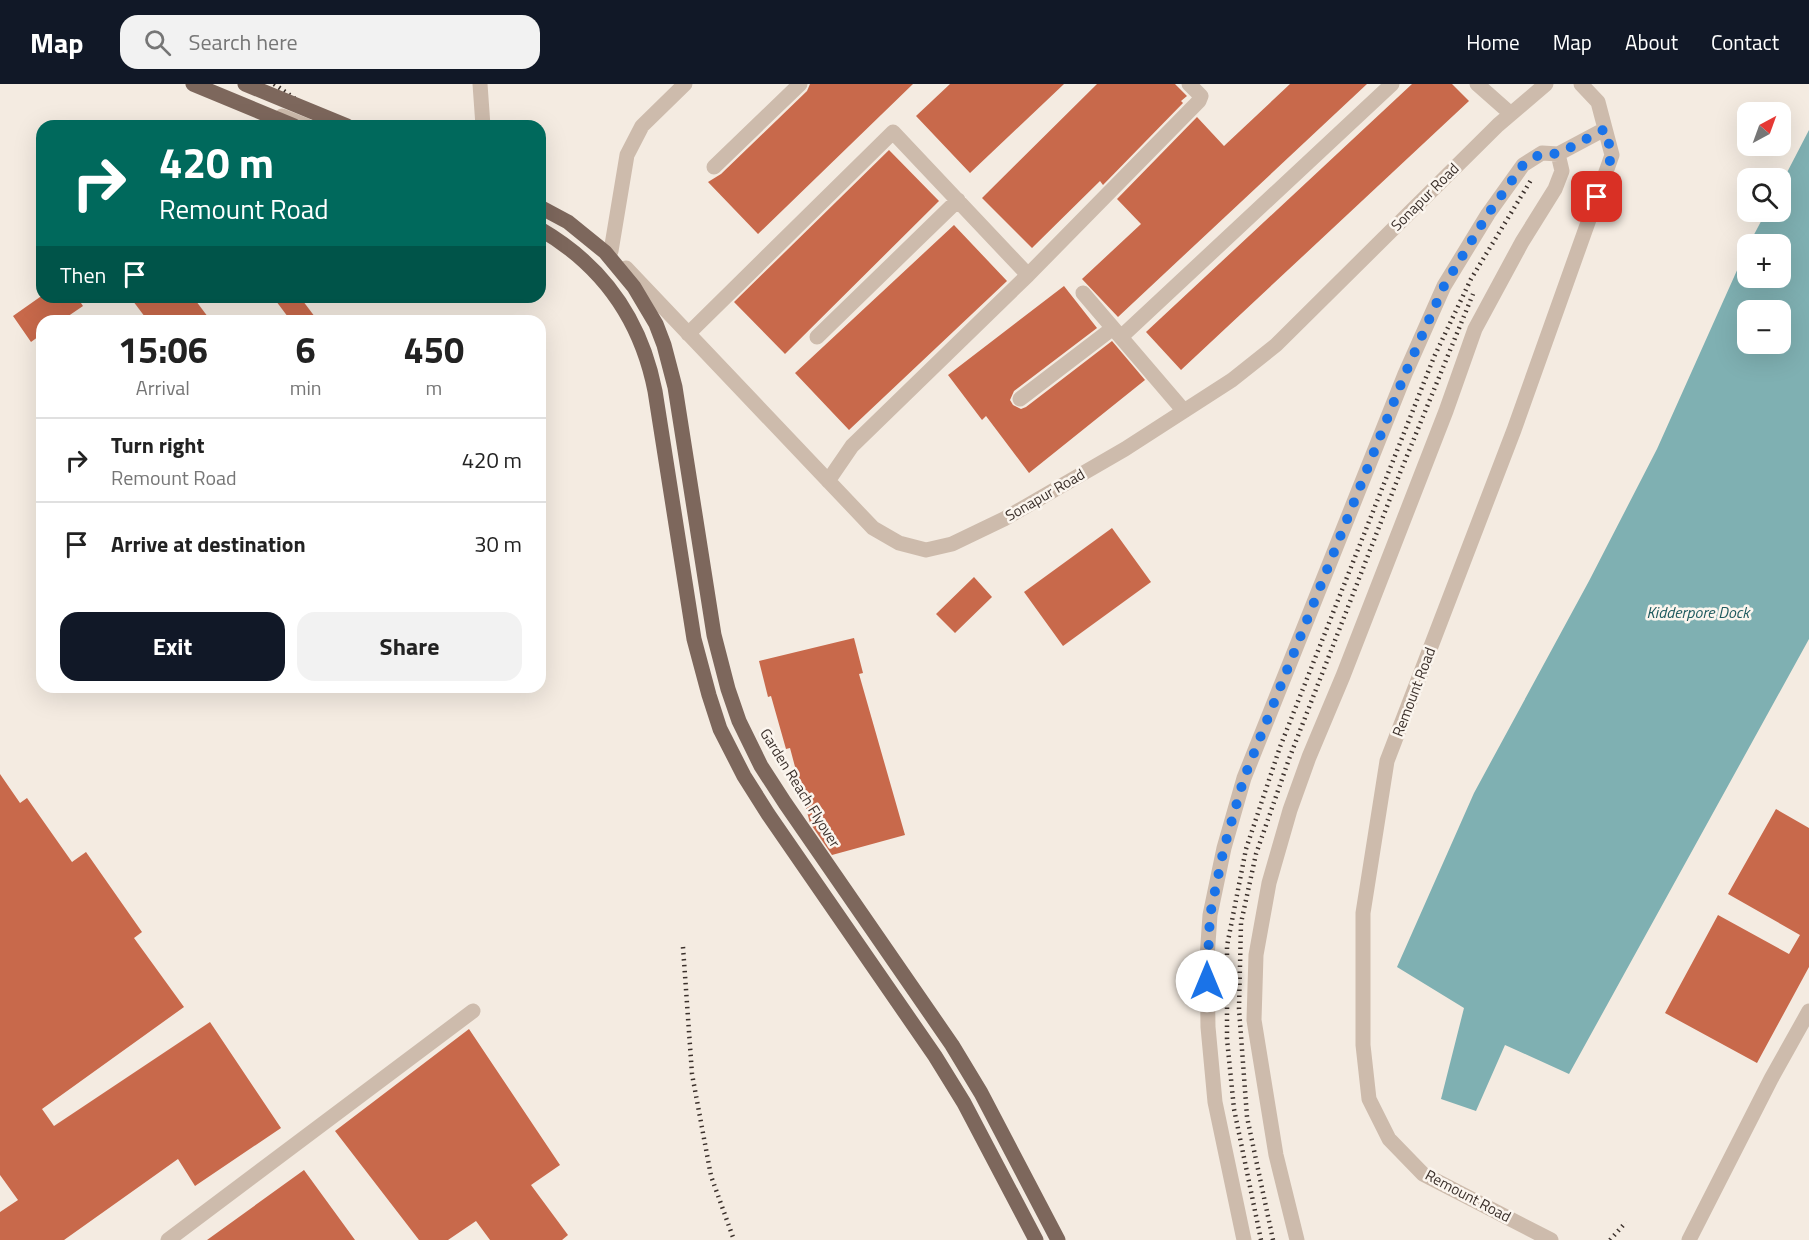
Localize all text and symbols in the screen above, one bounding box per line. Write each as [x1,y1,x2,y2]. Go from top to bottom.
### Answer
search box [120,15,540,69]
text: Map [30,21,84,64]
text: Search here [189,25,298,59]
icon: search [141,26,174,59]
text: Home [1466,26,1520,58]
text: Map [1553,26,1592,58]
text: About [1625,26,1678,58]
text: Contact [1711,26,1779,58]
north arrow [1737,102,1791,156]
map controls [1737,102,1791,354]
text: 420 m [159,130,274,194]
icon: right [60,144,138,222]
street label: Sonapur Road [1385,157,1464,236]
button: search [1737,168,1791,222]
pin [1571,171,1622,222]
icon: arrive [1580,180,1613,213]
text: Remount Road [159,188,328,229]
button: + [1737,234,1791,288]
text: Then [60,258,106,292]
icon: arrive [118,258,151,291]
button: − [1737,300,1791,354]
text: 15:06 [118,322,208,377]
text: 6 [296,322,316,377]
text: 450 [404,322,464,377]
text: Arrival [136,372,190,403]
text: min [290,372,322,403]
text: m [425,372,442,403]
text: Turn right [111,428,205,462]
text: 420 m [462,443,522,477]
icon: right [60,444,93,477]
text: Remount Road [111,462,237,493]
street label: Sonapur Road [1001,462,1089,527]
text: Arrive at destination [111,527,306,561]
text: 30 m [474,527,522,561]
icon: arrive [60,528,93,561]
water label: Kidderpore Dock [1647,600,1751,624]
button: Exit [60,612,285,681]
button: Share [297,612,522,681]
street label: Remount Road [1386,644,1441,740]
street label: Garden Reach Flyover [754,724,846,852]
position arrow [1175,949,1239,1013]
street label: Remount Road [1421,1163,1515,1228]

